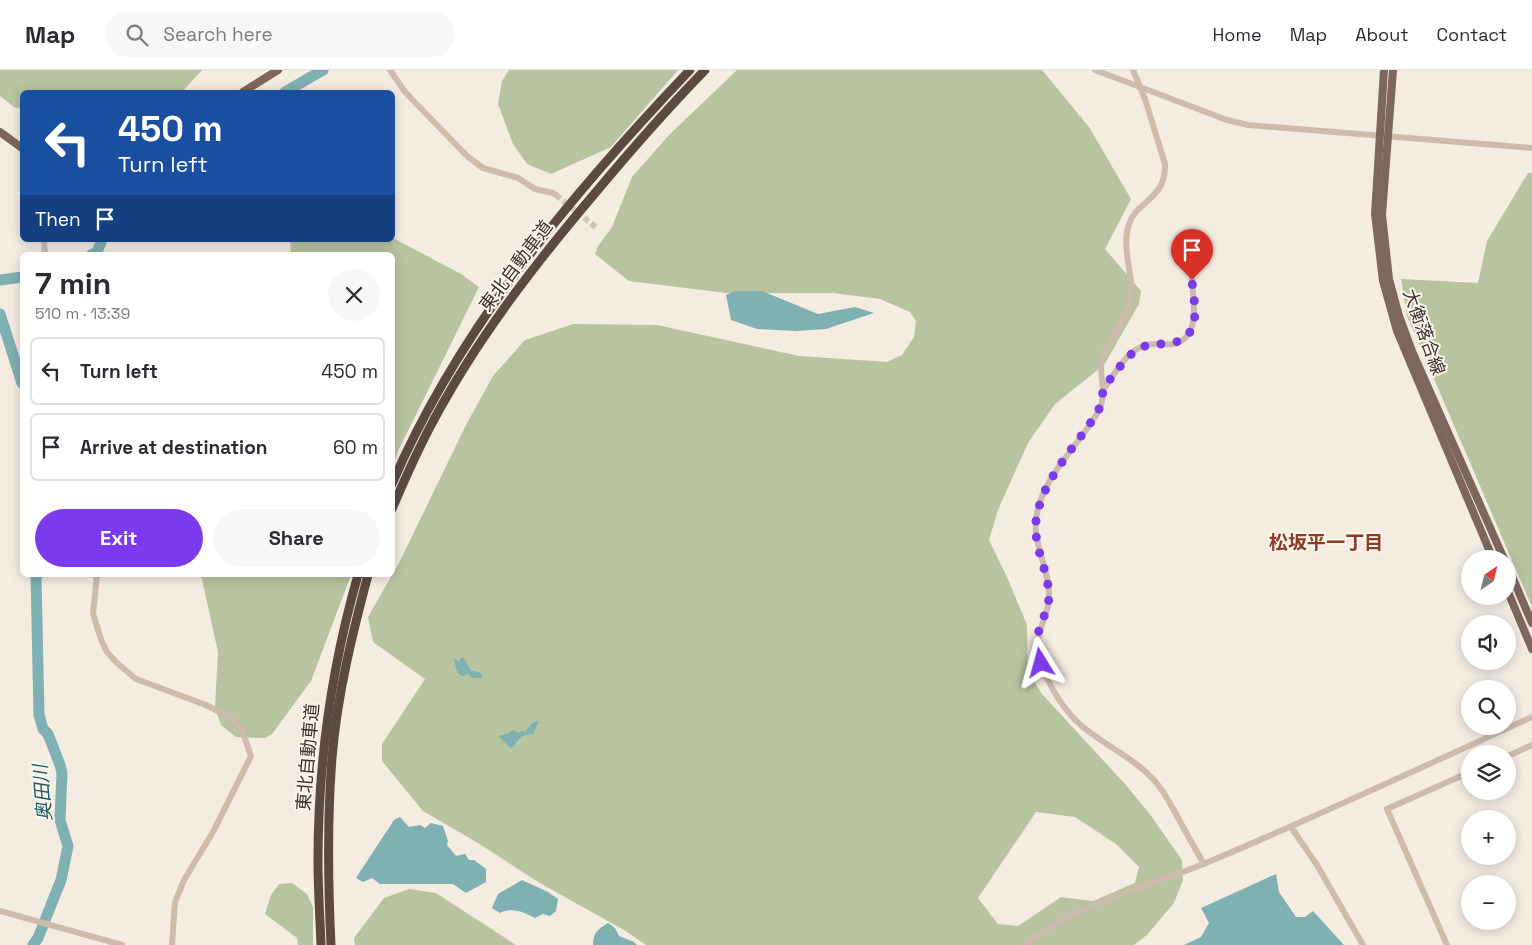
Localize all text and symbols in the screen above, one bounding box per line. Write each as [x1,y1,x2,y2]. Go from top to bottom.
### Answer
search box [105,12,455,57]
text: Map [25,19,75,50]
icon: search [123,21,151,49]
text: Search here [163,22,273,47]
text: Home [1213,23,1262,46]
text: Map [1290,23,1327,46]
text: About [1355,23,1409,46]
text: Contact [1437,23,1507,46]
text: 450 m [118,107,223,151]
icon: left [35,110,100,175]
text: Turn left [118,150,208,178]
icon: arrive [91,205,119,233]
text: Then [35,207,81,232]
street label: 東北自動車道 [474,216,557,316]
pin [1171,229,1213,280]
icon: arrive [1178,236,1206,264]
text: 7 min [35,264,111,303]
button: close [328,269,380,321]
street label: 大衡落合線 [1398,286,1451,378]
text: 510 m · 13:39 [35,303,130,324]
icon: left [37,357,65,385]
text: Turn left [80,359,158,384]
text: 450 m [321,359,378,384]
icon: arrive [37,433,65,461]
text: Arrive at destination [80,435,268,460]
text: 60 m [333,435,378,460]
button: Exit [35,509,203,567]
button: Share [213,509,380,567]
district label: 松坂平一丁目 [1269,530,1383,555]
north arrow [1461,550,1516,605]
map controls [1461,550,1516,930]
button: sound [1461,615,1516,670]
position arrow [1014,636,1066,688]
button: search [1461,680,1516,735]
street label: 東北自動車道 [291,702,324,812]
button: layers [1461,745,1516,800]
water label: 奥田川 [27,761,57,822]
button: + [1461,810,1516,865]
button: − [1461,875,1516,930]

